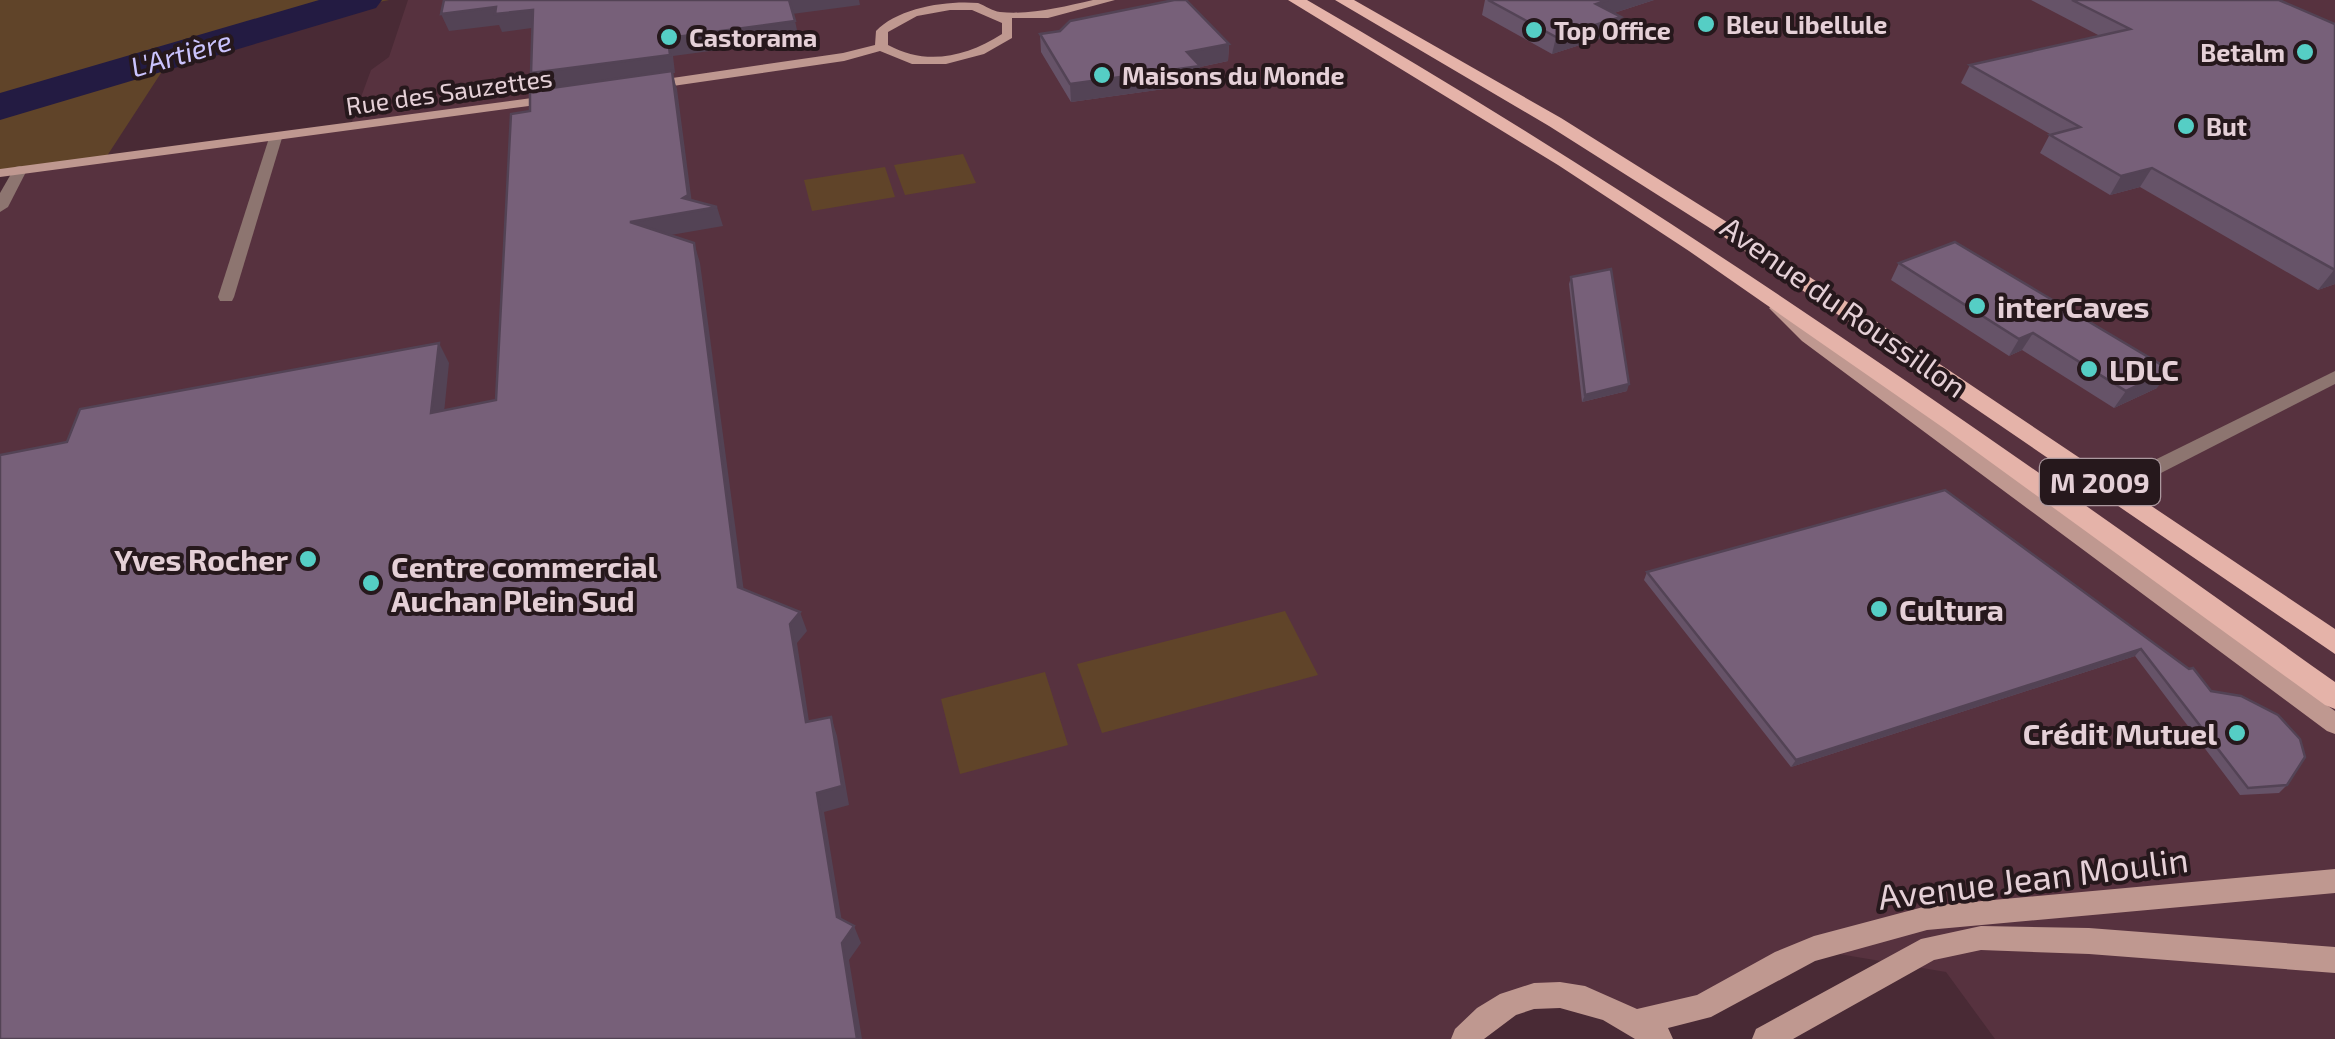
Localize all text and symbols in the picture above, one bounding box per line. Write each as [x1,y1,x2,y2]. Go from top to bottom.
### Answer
place label: Bleu Libellule [1726,9,1887,39]
marker: Bleu Libellule [1695,13,1717,35]
place label: Top Office [1554,15,1671,45]
marker: Top Office [1523,19,1545,41]
water label: L'Artière [127,22,235,84]
place label: Castorama [689,22,817,52]
marker: Castorama [658,26,680,48]
place label: Betalm [2200,37,2285,67]
marker: Betalm [2294,41,2316,63]
place label: Maisons du Monde [1122,60,1345,90]
street label: Rue des Sauzettes [344,62,554,120]
marker: Maisons du Monde [1091,64,1113,86]
place label: But [2206,111,2247,141]
marker: But [2175,115,2197,137]
street label: Avenue du Roussillon [1715,208,1973,404]
place label: interCaves [1997,288,2150,324]
marker: interCaves [1966,295,1988,317]
place label: LDLC [2109,351,2179,387]
marker: LDLC [2078,358,2100,380]
road number: M 2009 [2040,459,2160,505]
place label: Yves Rocher [114,541,288,577]
marker: Yves Rocher [297,548,319,570]
place label: Centre commercial Auchan Plein Sud [391,548,658,618]
marker: Centre commercial Auchan Plein Sud [360,572,382,594]
place label: Cultura [1899,591,2004,627]
marker: Cultura [1868,598,1890,620]
place label: Crédit Mutuel [2023,715,2217,751]
marker: Crédit Mutuel [2226,722,2248,744]
street label: Avenue Jean Moulin [1875,837,2191,917]

